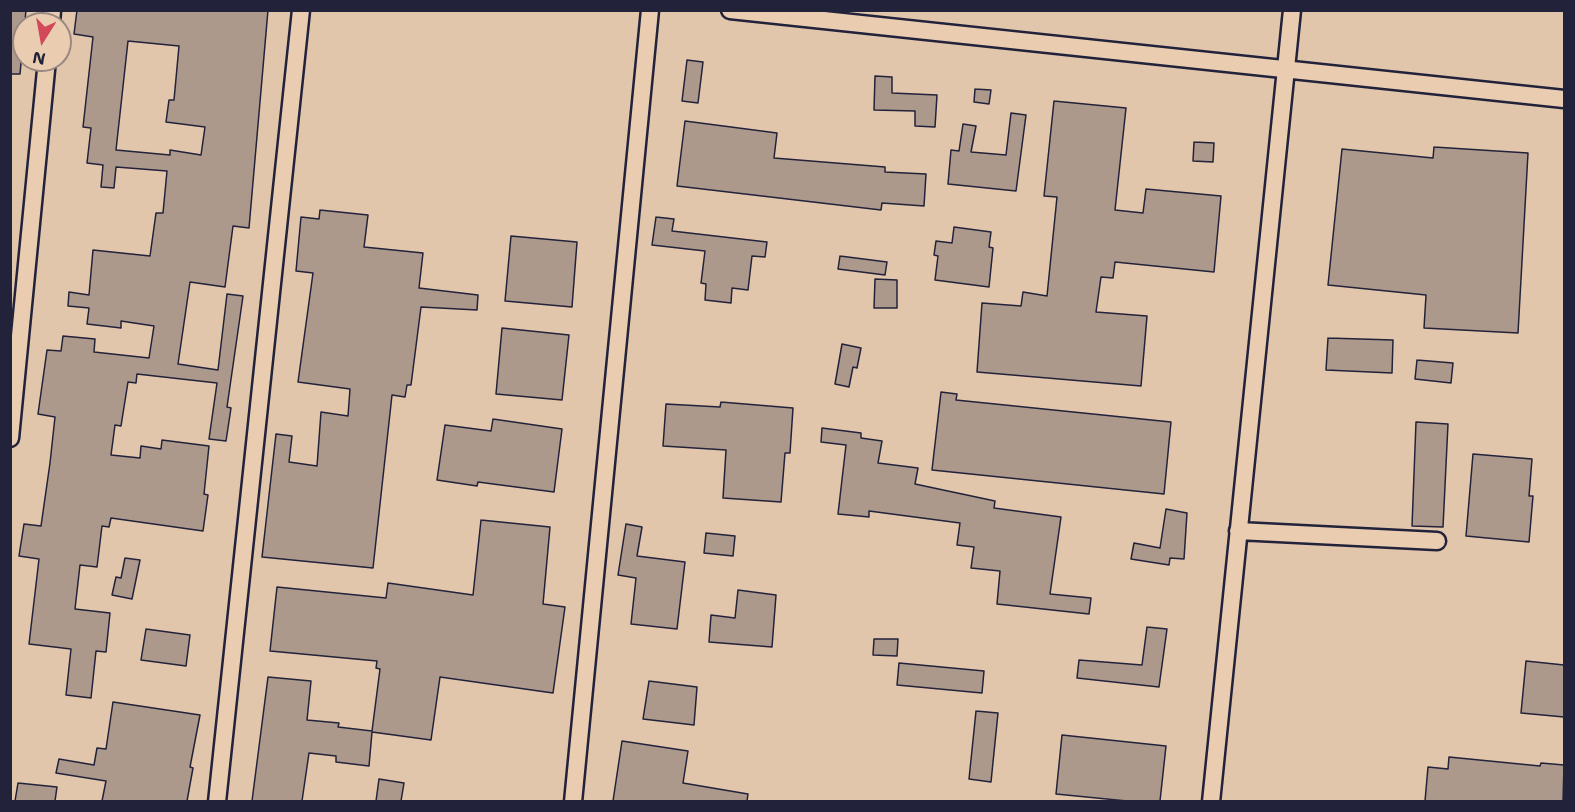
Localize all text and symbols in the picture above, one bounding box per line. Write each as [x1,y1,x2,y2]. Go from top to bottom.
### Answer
north arrow [12,12,72,72]
text: N [31,47,47,70]

